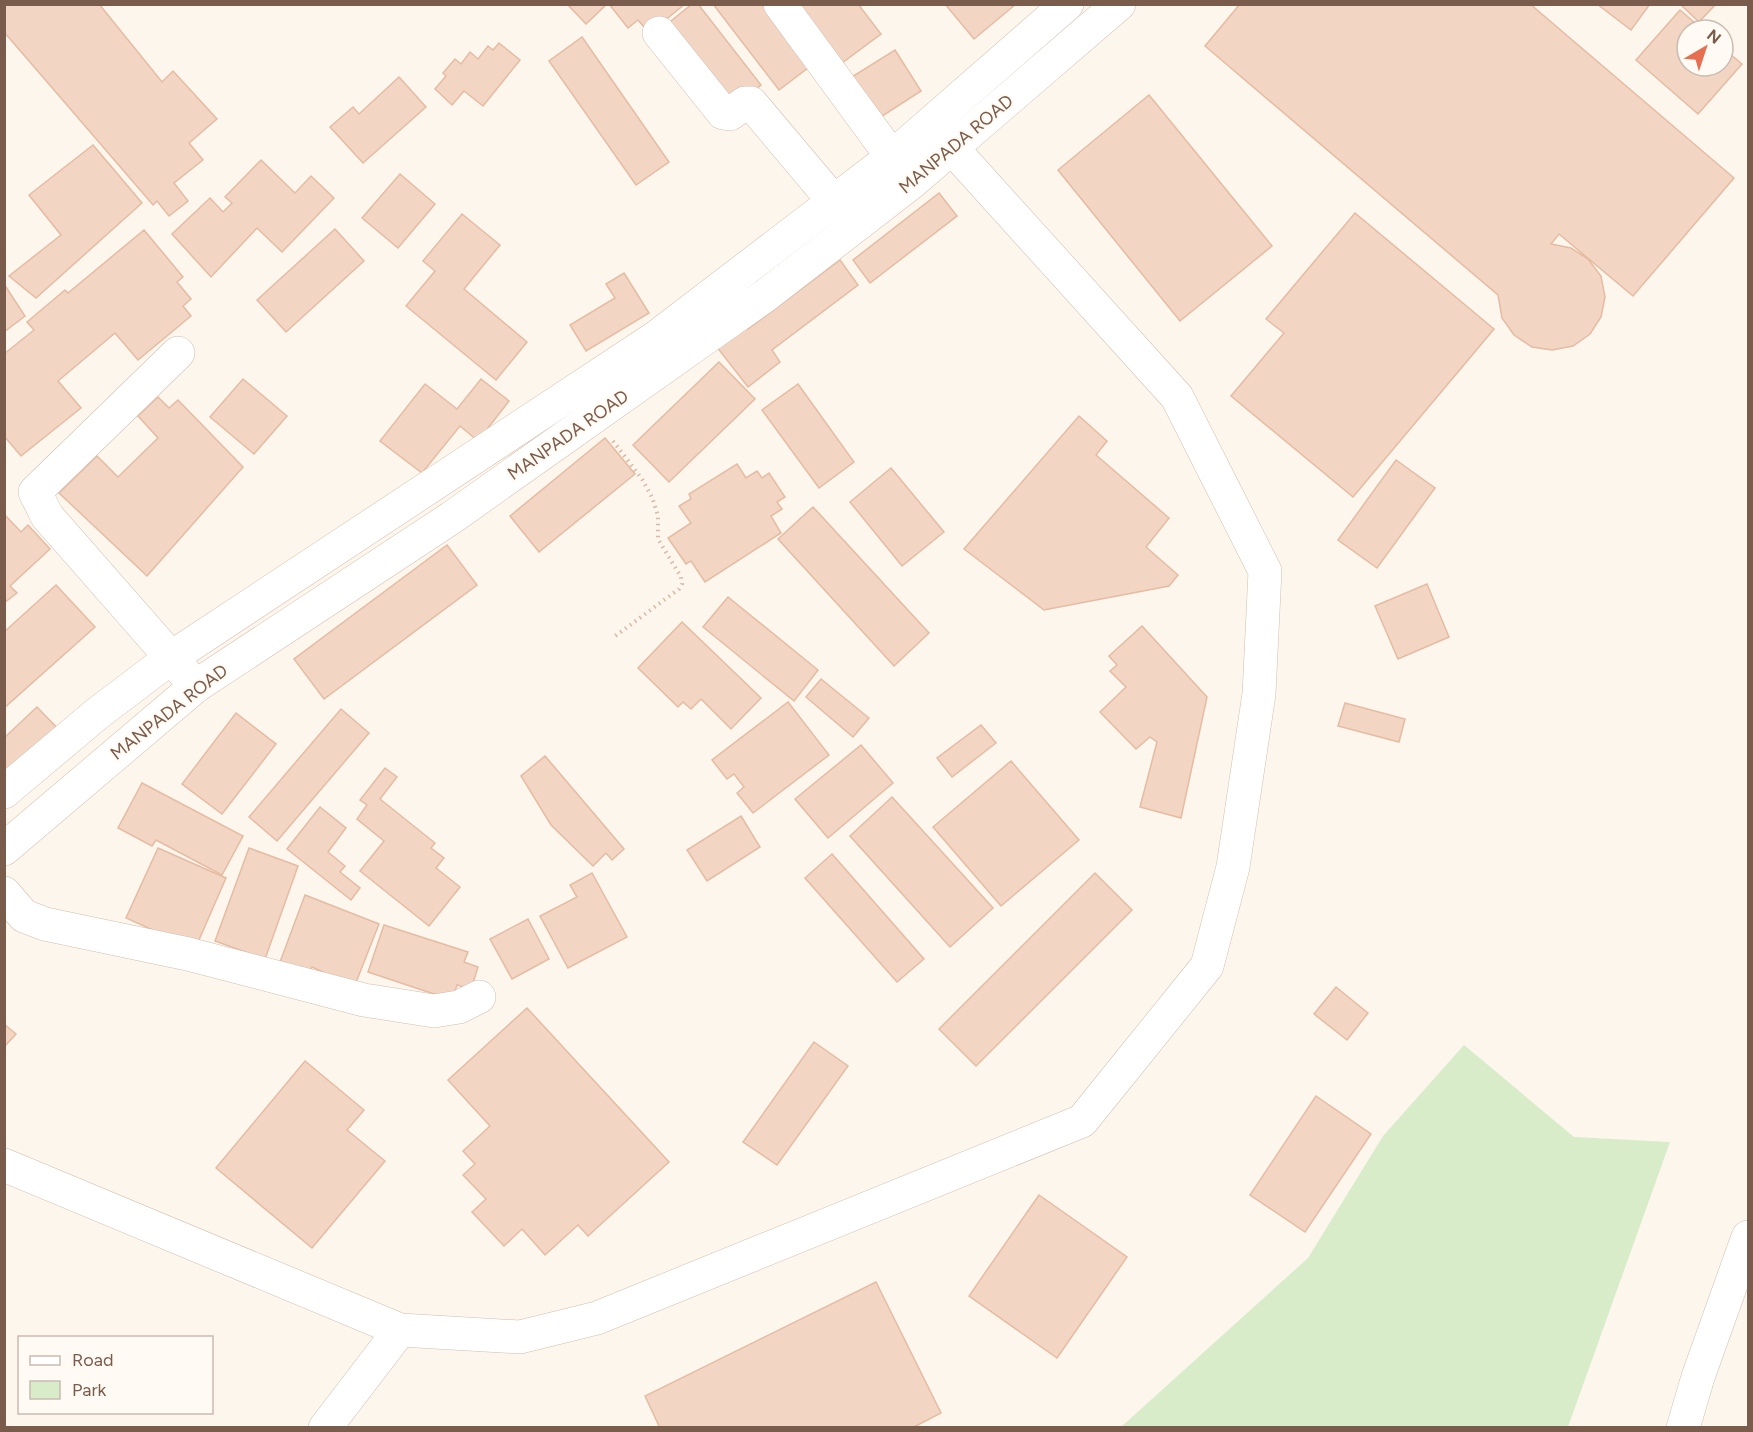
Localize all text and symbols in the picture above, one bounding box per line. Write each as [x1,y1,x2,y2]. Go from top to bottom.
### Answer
north arrow [1675,18,1735,78]
text: N [1703,25,1725,48]
street label: MANPADA ROAD [894,90,1018,198]
street label: MANPADA ROAD [503,385,633,485]
street label: MANPADA ROAD [106,659,232,765]
legend [18,1336,213,1414]
text: Road [72,1349,113,1371]
text: Park [72,1379,107,1401]

